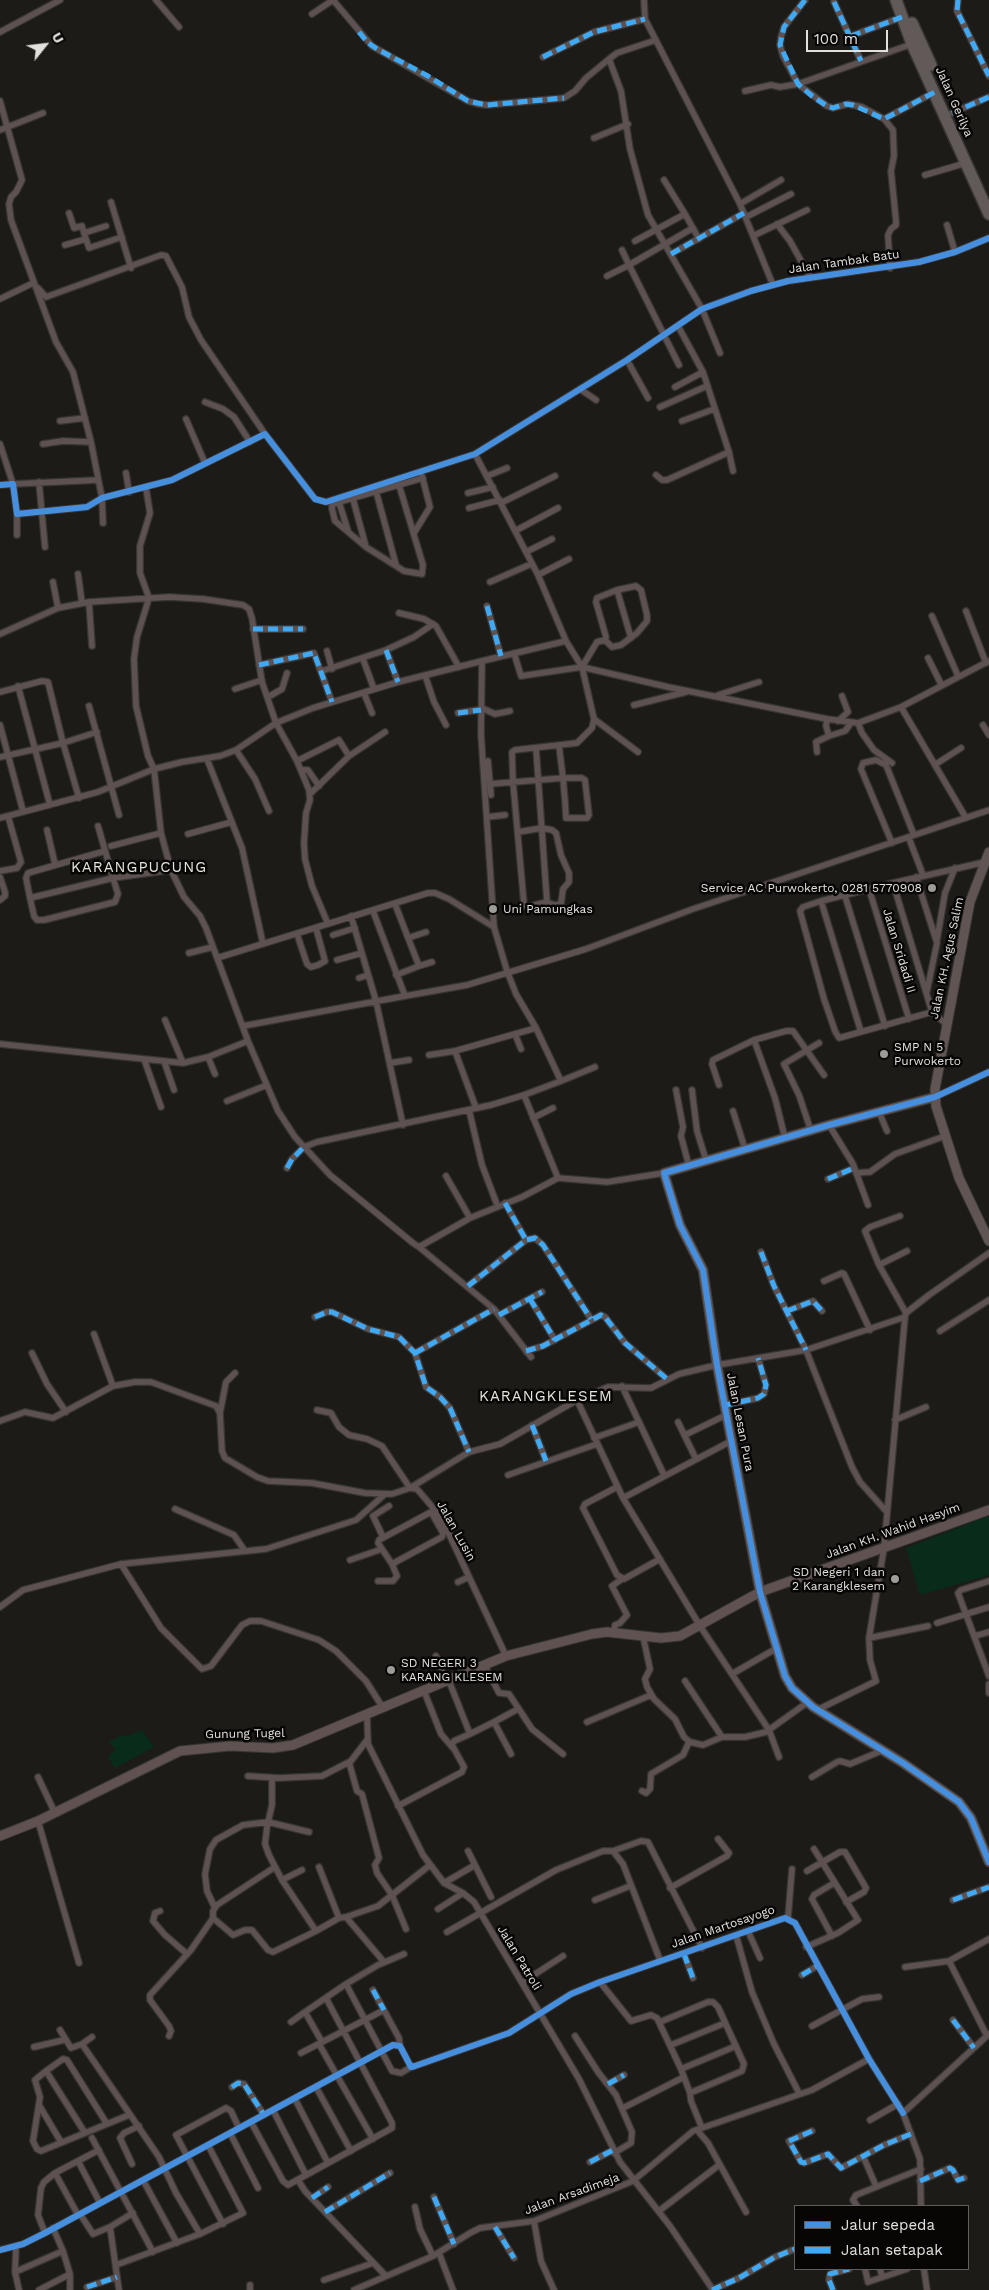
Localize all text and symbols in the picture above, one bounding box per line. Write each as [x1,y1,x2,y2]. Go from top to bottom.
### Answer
north arrow [20,20,70,70]
scale bar [809,20,892,52]
text: U [49,29,68,46]
text: 100 m [814,30,858,48]
street label: Jalan Gerilya [932,65,976,139]
street label: Jalan Tambak Batu [788,247,900,277]
district label: KARANGPUCUNG [69,859,209,877]
place label: Service AC Purwokerto, 0281 5770908 [701,881,922,895]
marker: Service AC Purwokerto, 0281 5770908 [926,882,938,894]
street label: Jalan KH. Agus Salim [927,896,967,1020]
place label: Uni Pamungkas [503,902,593,916]
marker: Uni Pamungkas [487,903,499,915]
street label: Jalan Sridadi II [879,907,919,995]
place label: SMP N 5 Purwokerto [894,1040,961,1068]
marker: SMP N 5 Purwokerto [878,1048,890,1060]
street label: Jalan Lesan Pura [723,1371,757,1473]
district label: KARANGKLESEM [478,1388,614,1406]
street label: Jalan Lusin [434,1498,478,1564]
street label: Jalan KH. Wahid Hasyim [824,1500,962,1562]
place label: SD Negeri 1 dan 2 Karangklesem [792,1565,885,1593]
marker: SD Negeri 1 dan 2 Karangklesem [889,1573,901,1585]
place label: SD NEGERI 3 KARANG KLESEM [401,1656,503,1684]
marker: SD NEGERI 3 KARANG KLESEM [385,1664,397,1676]
street label: Gunung Tugel [205,1726,285,1742]
street label: Jalan Martosayogo [669,1902,777,1952]
street label: Jalan Patroli [494,1923,544,1993]
street label: Jalan Arsadimeja [523,2170,621,2218]
legend [794,2205,969,2270]
text: Jalur sepeda [841,2216,935,2234]
text: Jalan setapak [841,2241,943,2259]

